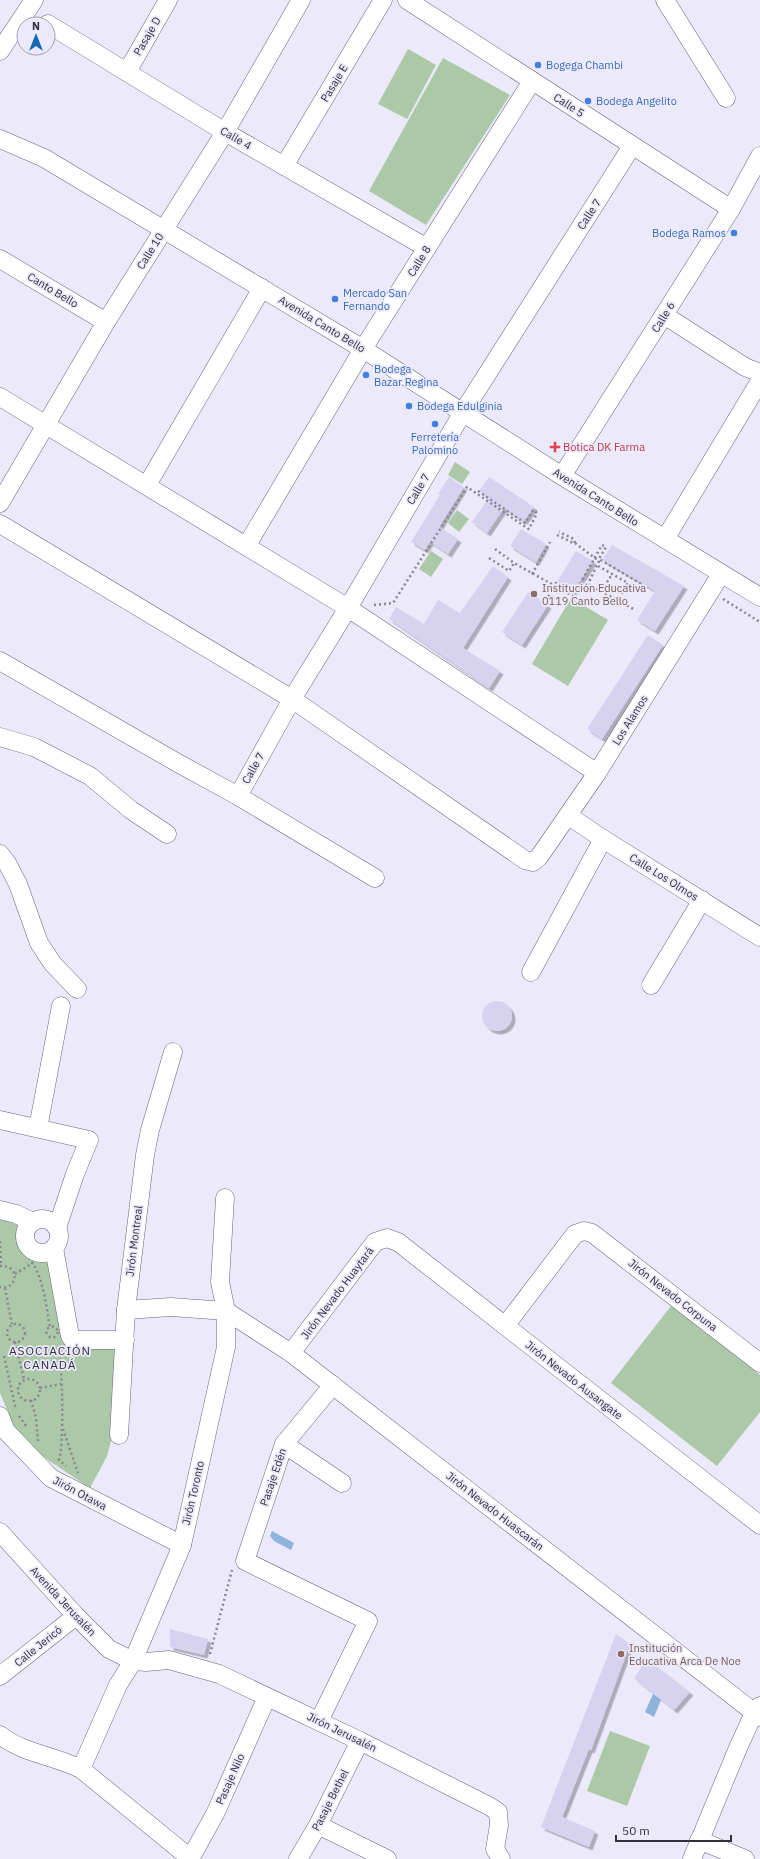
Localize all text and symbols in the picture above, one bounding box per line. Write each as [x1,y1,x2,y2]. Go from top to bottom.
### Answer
street label: Pasaje D [130,14,164,58]
north arrow [16,16,56,56]
text: N [32,19,40,33]
place label: Bogega Chambi [546,58,623,72]
marker: Bogega Chambi [533,60,543,70]
street label: Pasaje E [317,62,351,104]
street label: Calle 5 [551,90,587,120]
place label: Bodega Angelito [596,94,677,108]
marker: Bodega Angelito [583,96,593,106]
street label: Calle 4 [218,123,255,153]
street label: Calle 7 [574,196,604,232]
place label: Bodega Ramos [652,226,726,240]
marker: Bodega Ramos [729,228,739,238]
street label: Calle 10 [133,230,167,272]
street label: Calle 8 [404,243,434,279]
street label: Canto Bello [25,269,81,311]
place label: Mercado San Fernando [343,286,407,313]
street label: Avenida Canto Bello [276,293,368,355]
marker: Mercado San Fernando [330,294,340,304]
street label: Calle 6 [648,299,678,335]
place label: Bodega Bazar Regina [374,362,438,389]
marker: Bodega Bazar Regina [361,370,371,380]
place label: Bodega Edulginia [417,399,502,413]
marker: Bodega Edulginia [404,401,414,411]
marker: Ferretería Palomino [430,419,440,429]
place label: Ferretería Palomino [411,430,459,457]
place label: Botica DK Farma [563,440,645,454]
marker: Botica DK Farma [550,442,560,452]
street label: Avenida Canto Bello [550,465,642,529]
street label: Calle 7 [403,471,433,507]
place label: Institución Educativa 0119 Canto Bello [542,581,646,608]
marker: Institución Educativa 0119 Canto Bello [529,589,539,599]
street label: Los Alamos [609,692,651,748]
street label: Calle 7 [239,750,267,786]
street label: Calle Los Olmos [627,850,701,904]
street label: Jirón Montreal [123,1205,145,1277]
street label: Jirón Nevado Huaytará [298,1244,376,1342]
street label: Jirón Nevado Corpuna [626,1256,720,1334]
street label: Jirón Nevado Ausangate [523,1338,625,1422]
district label: ASOCIACIÓN CANADÁ [9,1343,91,1372]
street label: Pasaje Edén [257,1446,289,1508]
street label: Jirón Toronto [179,1460,207,1526]
street label: Jirón Nevado Huascarán [443,1468,547,1554]
street label: Jirón Otawa [51,1473,109,1513]
street label: Avenida Jerusalén [27,1563,99,1639]
street label: Calle Jericó [11,1623,65,1669]
place label: Institución Educativa Arca De Noe [629,1641,741,1668]
marker: Institución Educativa Arca De Noe [616,1649,626,1659]
street label: Jirón Jerusalén [305,1709,379,1755]
street label: Pasaje Nilo [212,1751,248,1807]
street label: Pasaje Bethel [308,1767,352,1833]
scale bar [616,1817,731,1843]
text: 50 m [622,1823,650,1838]

